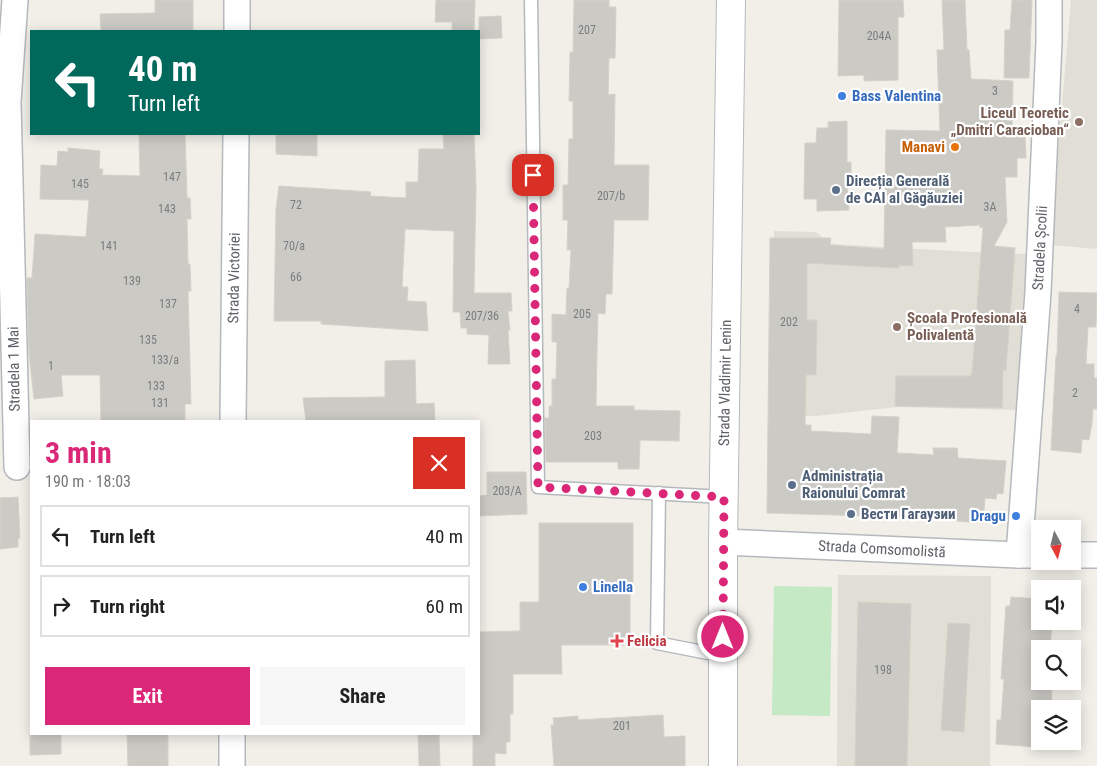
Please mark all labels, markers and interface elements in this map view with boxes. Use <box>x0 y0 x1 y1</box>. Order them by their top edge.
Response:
house number: 207 <box>578 23 596 37</box>
house number: 204A <box>867 29 891 43</box>
text: 40 m <box>128 49 197 90</box>
icon: left <box>45 50 110 115</box>
house number: 3 <box>992 84 998 98</box>
place label: Bass Valentina <box>852 87 941 105</box>
marker: Bass Valentina <box>836 90 848 102</box>
text: Turn left <box>128 91 200 116</box>
place label: Liceul Teoretic „Dmitri Caracioban“ <box>950 104 1069 139</box>
marker: Liceul Teoretic „Dmitri Caracioban“ <box>1073 116 1085 128</box>
place label: Manavi <box>902 138 945 156</box>
marker: Manavi <box>949 141 961 153</box>
pin <box>512 154 554 196</box>
icon: arrive <box>519 161 547 189</box>
house number: 147 <box>163 170 181 184</box>
place label: Direcția Generală de CAI al Găgăuziei <box>846 172 963 207</box>
house number: 145 <box>71 177 89 191</box>
marker: Direcția Generală de CAI al Găgăuziei <box>830 184 842 196</box>
house number: 207/b <box>597 189 625 203</box>
house number: 72 <box>290 198 302 212</box>
house number: 3A <box>984 200 997 214</box>
house number: 143 <box>158 202 176 216</box>
street label: Stradela Școlii <box>1029 205 1051 291</box>
street label: Strada Victoriei <box>224 232 244 324</box>
house number: 141 <box>100 239 118 253</box>
house number: 70/a <box>283 239 305 253</box>
house number: 66 <box>290 270 302 284</box>
house number: 139 <box>123 274 141 288</box>
house number: 137 <box>159 297 177 311</box>
house number: 4 <box>1074 302 1080 316</box>
house number: 205 <box>573 307 591 321</box>
house number: 207/36 <box>465 309 499 323</box>
place label: Școala Profesională Polivalentă <box>907 309 1027 344</box>
house number: 202 <box>780 315 798 329</box>
street label: Strada Vladimir Lenin <box>715 320 735 446</box>
marker: Școala Profesională Polivalentă <box>891 321 903 333</box>
street label: Stradela 1 Mai <box>4 326 24 412</box>
house number: 135 <box>139 333 157 347</box>
house number: 133/a <box>151 353 179 367</box>
house number: 1 <box>48 359 54 373</box>
house number: 133 <box>147 379 165 393</box>
house number: 2 <box>1072 386 1078 400</box>
house number: 131 <box>151 396 169 410</box>
house number: 203 <box>584 429 602 443</box>
text: 3 min <box>45 435 112 470</box>
button: close <box>413 437 465 489</box>
place label: Administrația Raionului Comrat <box>802 467 906 502</box>
text: 190 m · 18:03 <box>45 472 131 491</box>
marker: Administrația Raionului Comrat <box>786 479 798 491</box>
house number: 203/A <box>492 484 522 498</box>
place label: Вести Гагаузии <box>861 505 955 523</box>
place label: Dragu <box>971 507 1006 525</box>
marker: Вести Гагаузии <box>845 508 857 520</box>
marker: Dragu <box>1010 510 1022 522</box>
north arrow <box>1031 520 1081 570</box>
map controls <box>1031 520 1081 750</box>
icon: left <box>47 522 75 550</box>
text: Turn left <box>90 525 155 548</box>
text: 40 m <box>426 525 463 548</box>
street label: Strada Comsomolistă <box>818 537 946 561</box>
place label: Linella <box>593 578 633 596</box>
button: sound <box>1031 580 1081 630</box>
marker: Linella <box>577 581 589 593</box>
icon: right <box>47 592 75 620</box>
text: Turn right <box>90 595 165 618</box>
text: 60 m <box>426 595 463 618</box>
position arrow <box>696 610 748 662</box>
place label: Felicia <box>627 632 666 650</box>
marker: Felicia <box>611 635 623 647</box>
button: search <box>1031 640 1081 690</box>
house number: 198 <box>874 663 892 677</box>
button: Exit <box>45 667 250 725</box>
button: Share <box>260 667 465 725</box>
button: layers <box>1031 700 1081 750</box>
house number: 201 <box>613 719 631 733</box>

